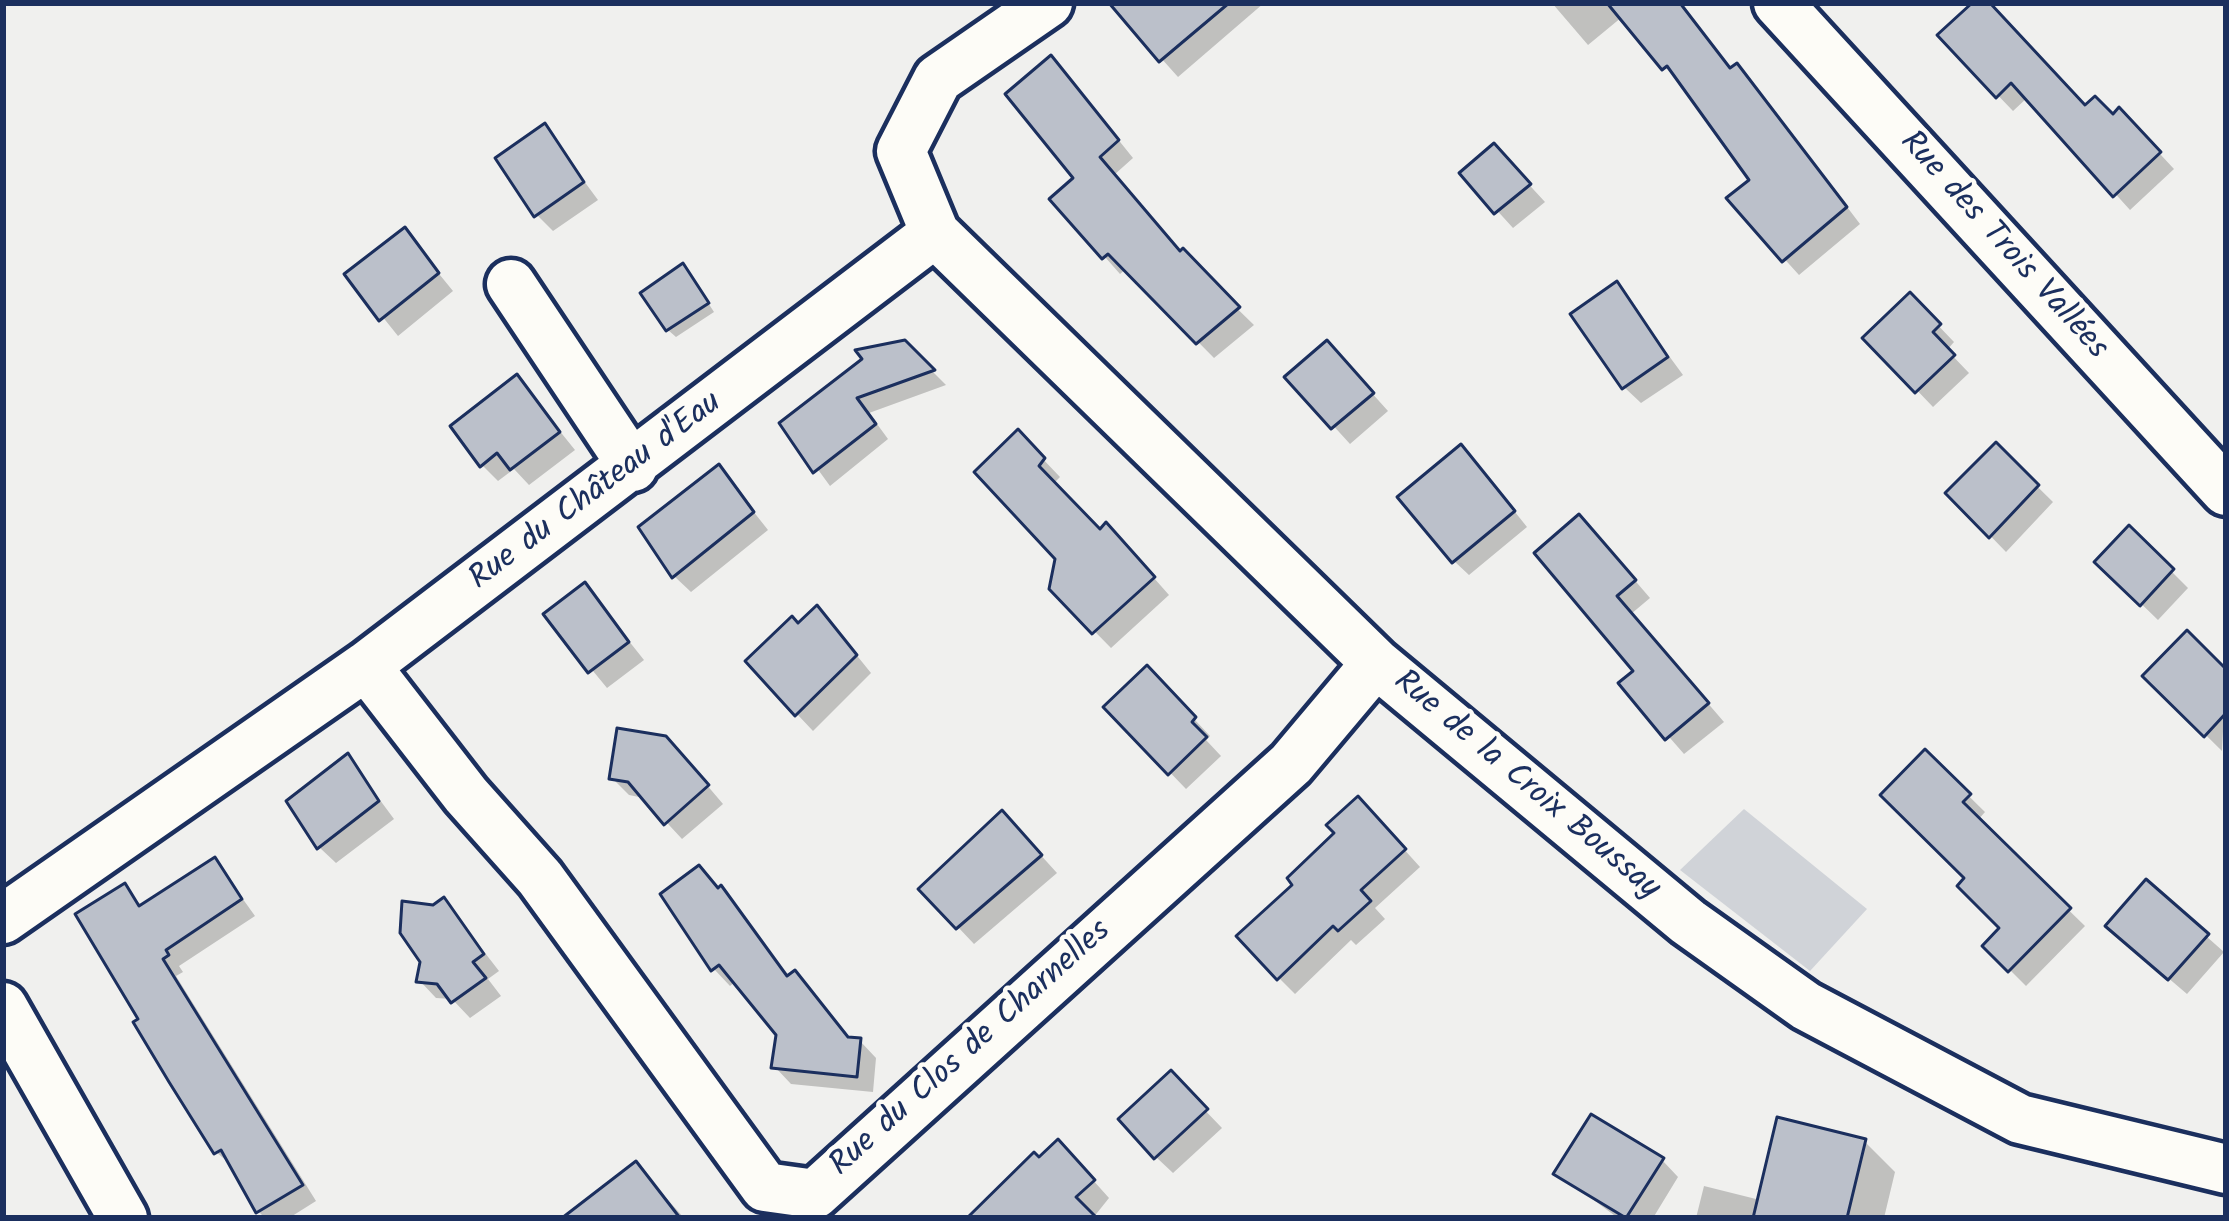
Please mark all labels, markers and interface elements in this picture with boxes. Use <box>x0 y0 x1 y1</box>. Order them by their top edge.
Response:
street label: Rue des Trois Vallées <box>1889 125 2115 369</box>
street label: Rue du Château d'Eau <box>463 385 731 601</box>
street label: Rue de la Croix Boussay <box>1383 664 1667 910</box>
street label: Rue du Clos de Charnelles <box>823 913 1121 1187</box>

